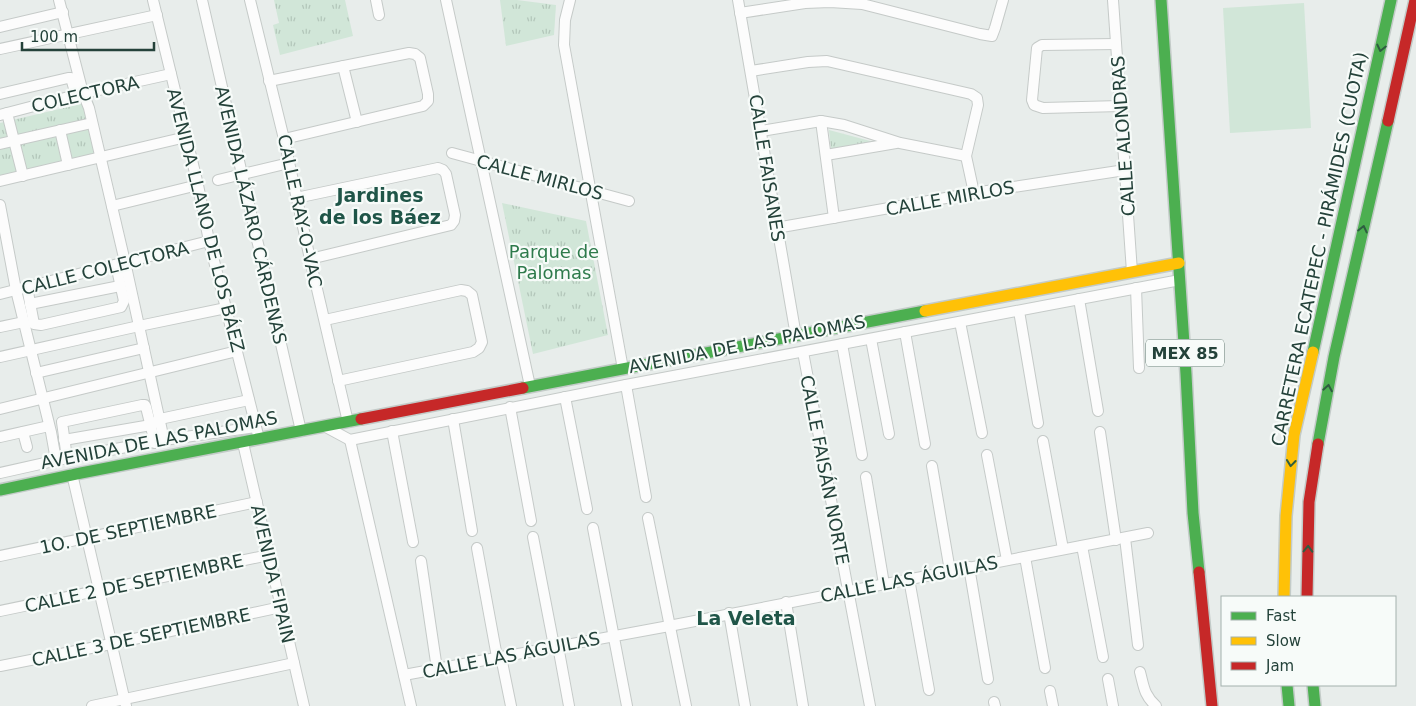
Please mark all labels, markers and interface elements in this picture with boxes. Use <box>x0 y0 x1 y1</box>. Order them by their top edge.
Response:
scale bar <box>22 20 155 52</box>
text: 100 m <box>30 28 78 46</box>
one-way arrow <box>1376 43 1387 52</box>
street label: CARRETERA ECATEPEC - PIRÁMIDES (CUOTA) <box>1267 50 1371 448</box>
street label: CALLE ALONDRAS <box>1107 55 1139 217</box>
street label: COLECTORA <box>29 71 142 117</box>
street label: AVENIDA LÁZARO CÁRDENAS <box>211 84 291 346</box>
street label: AVENIDA LLANO DE LOS BÁEZ <box>163 86 249 354</box>
street label: CALLE FAISANES <box>745 93 789 243</box>
street label: CALLE RAY-O-VAC <box>273 132 327 290</box>
street label: CALLE MIRLOS <box>474 150 606 204</box>
street label: CALLE MIRLOS <box>884 176 1016 220</box>
district label: Jardines de los Báez <box>319 184 441 228</box>
one-way arrow <box>1357 224 1368 233</box>
street label: CALLE COLECTORA <box>19 237 192 299</box>
park label: Parque de Palomas <box>509 241 599 283</box>
street label: AVENIDA DE LAS PALOMAS <box>627 311 867 377</box>
road number: MEX 85 <box>1146 339 1224 366</box>
street label: CALLE FAISÁN NORTE <box>796 373 854 567</box>
one-way arrow <box>1323 383 1333 392</box>
street label: AVENIDA DE LAS PALOMAS <box>39 407 279 473</box>
one-way arrow <box>1286 459 1297 467</box>
street label: 1O. DE SEPTIEMBRE <box>38 500 218 558</box>
street label: AVENIDA FIPAIN <box>247 503 299 645</box>
one-way arrow <box>1302 544 1313 552</box>
street label: CALLE 2 DE SEPTIEMBRE <box>23 550 245 616</box>
street label: CALLE LAS ÁGUILAS <box>818 551 1000 607</box>
legend <box>1221 596 1396 686</box>
street label: CALLE 3 DE SEPTIEMBRE <box>30 604 252 670</box>
district label: La Veleta <box>696 607 796 629</box>
text: Fast <box>1266 607 1296 625</box>
street label: CALLE LAS ÁGUILAS <box>420 627 602 683</box>
text: Slow <box>1266 632 1301 650</box>
text: Jam <box>1265 657 1294 675</box>

